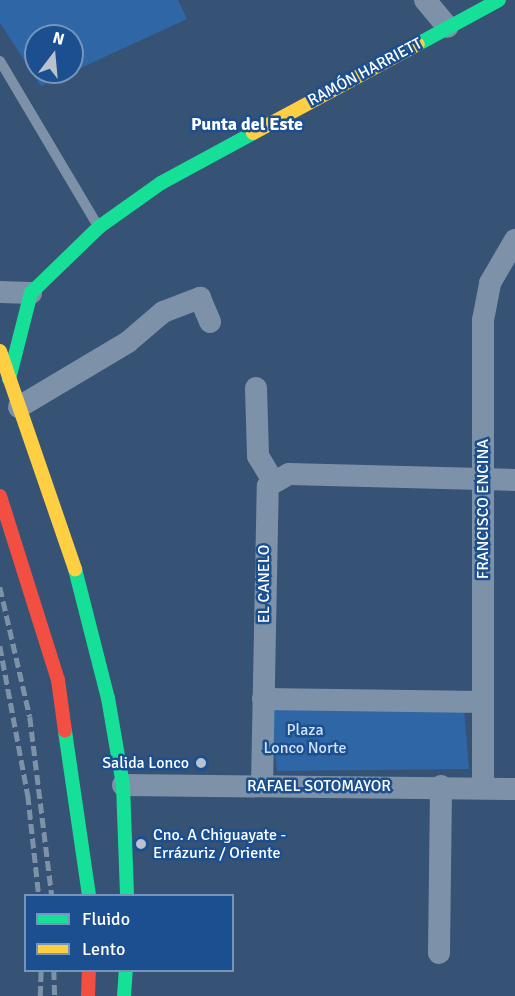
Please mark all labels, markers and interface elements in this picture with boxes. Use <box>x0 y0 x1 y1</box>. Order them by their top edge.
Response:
north arrow <box>24 24 84 84</box>
text: N <box>50 27 67 50</box>
street label: RAMÓN HARRIETT <box>304 34 426 110</box>
district label: Punta del Este <box>191 113 303 135</box>
street label: FRANCISCO ENCINA <box>473 439 493 579</box>
street label: EL CANELO <box>254 545 274 623</box>
park label: Plaza Lonco Norte <box>263 720 347 758</box>
place label: Salida Lonco <box>102 753 189 773</box>
marker: Salida Lonco <box>194 756 208 770</box>
street label: RAFAEL SOTOMAYOR <box>247 776 391 796</box>
place label: Cno. A Chiguayate - Errázuriz / Oriente <box>153 825 286 863</box>
marker: Cno. A Chiguayate - Errázuriz / Oriente <box>134 837 148 851</box>
legend <box>24 894 234 972</box>
text: Fluido <box>82 908 130 930</box>
text: Lento <box>82 938 125 960</box>

